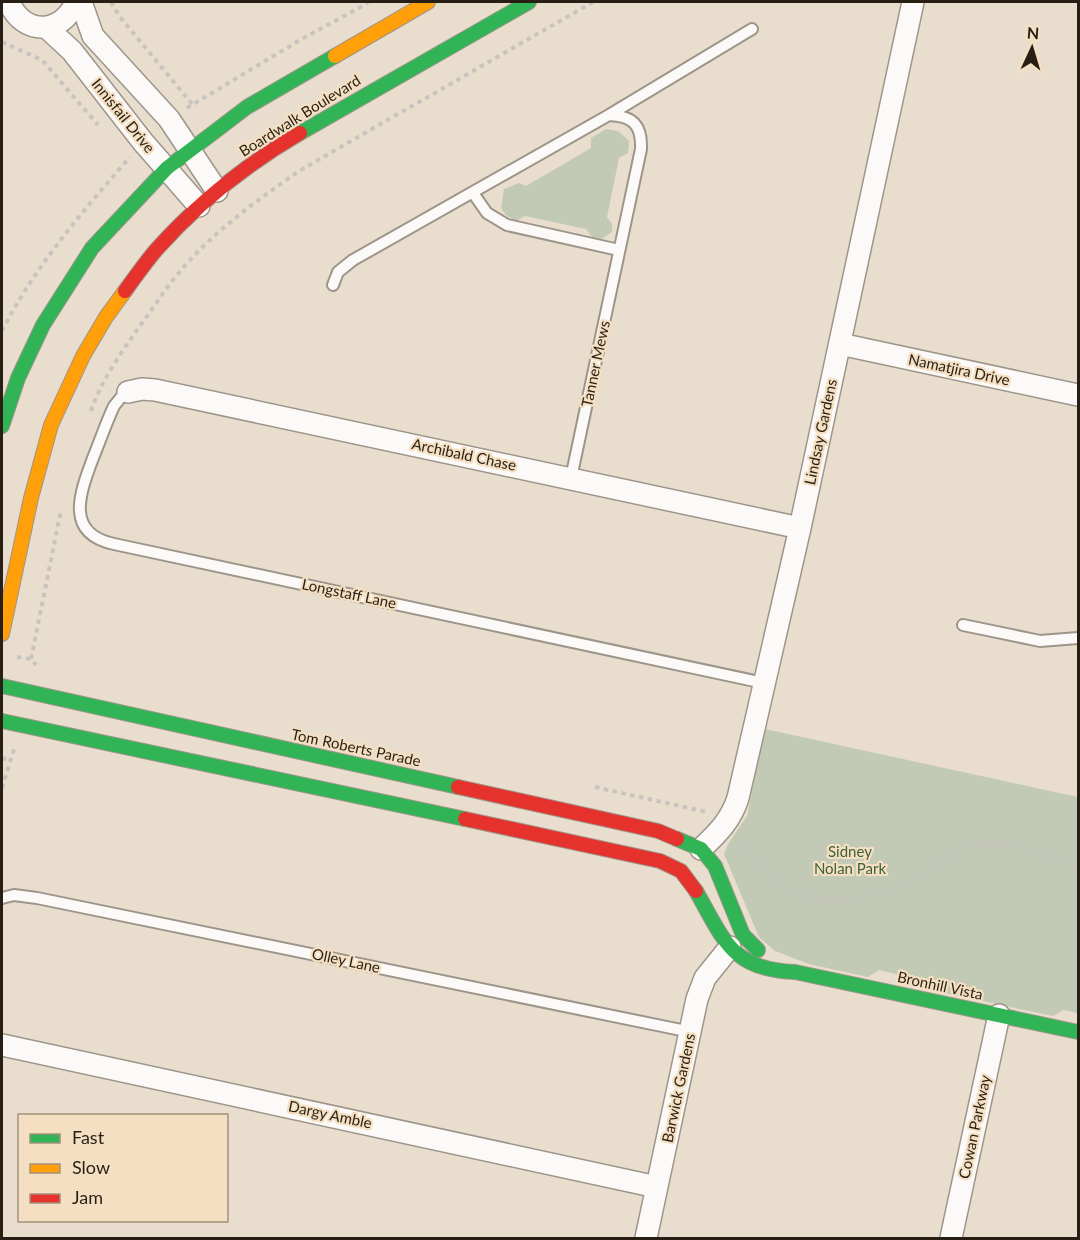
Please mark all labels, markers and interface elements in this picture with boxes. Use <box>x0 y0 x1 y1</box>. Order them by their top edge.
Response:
north arrow <box>1002 18 1062 78</box>
text: N <box>1026 23 1040 42</box>
street label: Boardwalk Boulevard <box>236 71 363 160</box>
street label: Innisfail Drive <box>88 75 159 156</box>
street label: Tanner Mews <box>577 319 613 409</box>
street label: Namatjira Drive <box>907 349 1012 389</box>
street label: Lindsay Gardens <box>800 377 840 486</box>
street label: Archibald Chase <box>410 434 518 474</box>
street label: Longstaff Lane <box>300 574 398 612</box>
street label: Tom Roberts Parade <box>290 724 423 770</box>
park label: Sidney Nolan Park <box>814 842 886 877</box>
street label: Olley Lane <box>310 944 382 976</box>
street label: Bronhill Vista <box>896 967 985 1003</box>
street label: Barwick Gardens <box>658 1032 698 1144</box>
street label: Cowan Parkway <box>954 1073 994 1180</box>
street label: Dargy Amble <box>287 1096 374 1132</box>
legend <box>18 1114 228 1222</box>
text: Fast <box>72 1126 105 1148</box>
text: Slow <box>72 1156 110 1178</box>
text: Jam <box>72 1186 103 1208</box>

